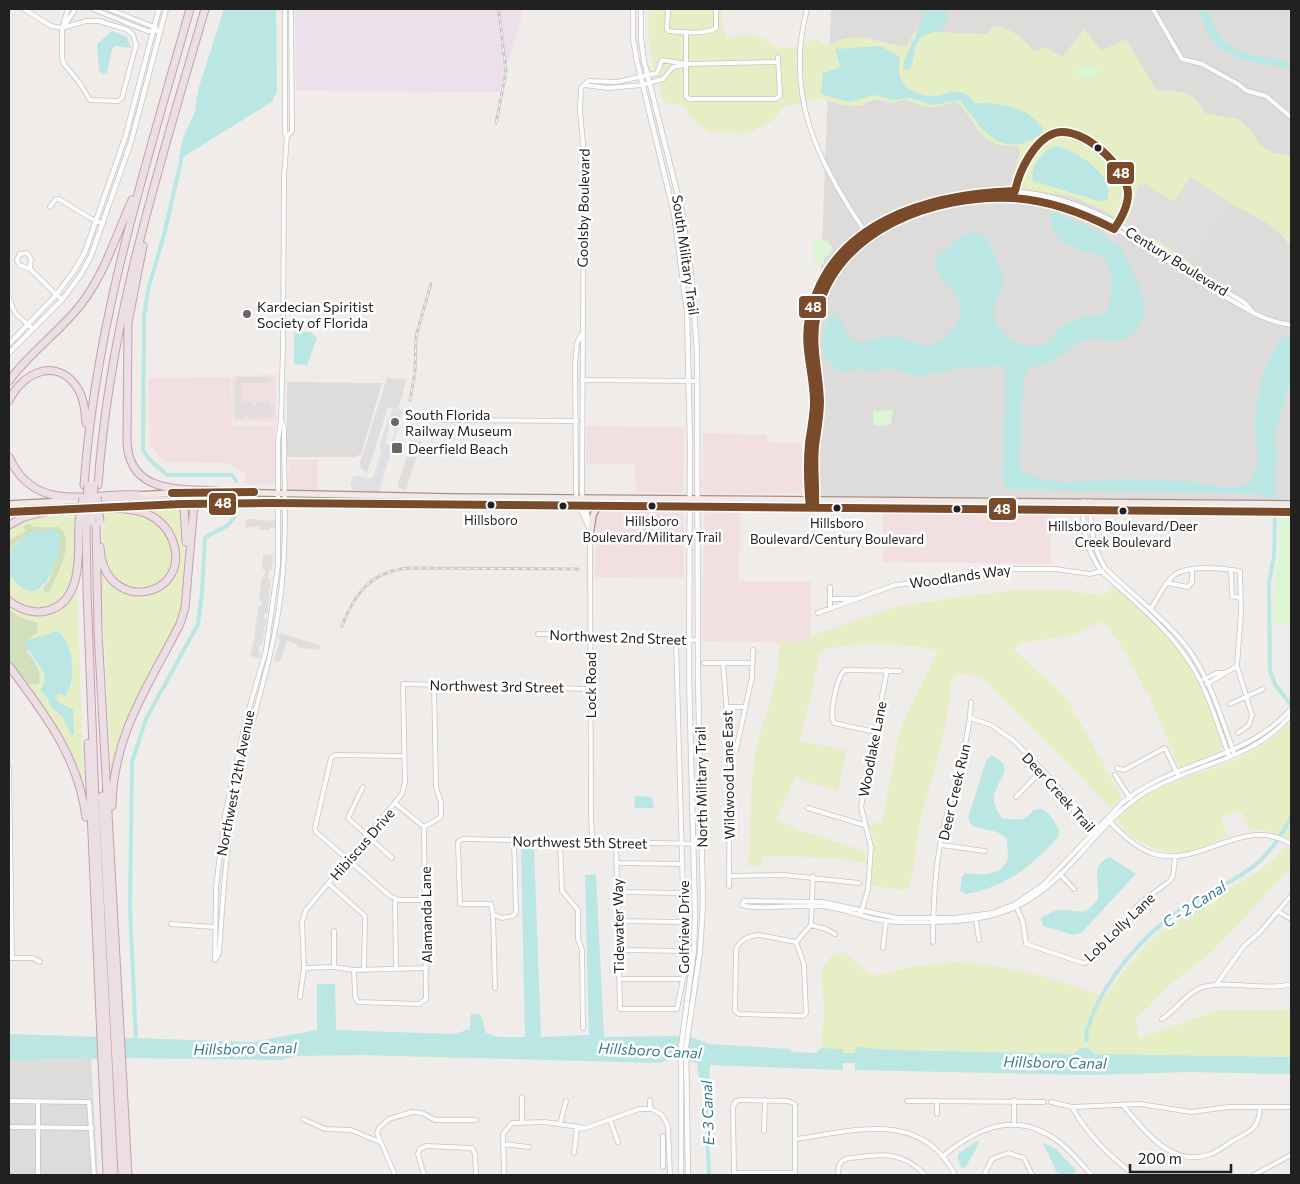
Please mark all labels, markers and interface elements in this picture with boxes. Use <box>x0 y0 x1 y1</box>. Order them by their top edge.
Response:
unlabelled marker <box>1093 143 1103 153</box>
street label: Goolsby Boulevard <box>573 148 593 268</box>
line badge: 48 <box>1106 161 1135 185</box>
text: 48 <box>1112 164 1130 181</box>
street label: South Military Trail <box>669 194 703 316</box>
street label: Century Boulevard <box>1123 223 1231 299</box>
line badge: 48 <box>798 295 827 319</box>
place label: Kardecian Spiritist Society of Florida <box>257 298 374 331</box>
text: 48 <box>804 298 822 315</box>
marker: Kardecian Spiritist Society of Florida <box>241 308 253 320</box>
place label: South Florida Railway Museum <box>405 406 512 439</box>
marker: South Florida Railway Museum <box>389 416 401 428</box>
place label: Deerfield Beach <box>408 440 508 457</box>
marker: Deerfield Beach <box>390 441 404 455</box>
line badge: 48 <box>208 492 237 516</box>
text: 48 <box>214 494 232 511</box>
line badge: 48 <box>988 497 1017 521</box>
marker: Hillsboro <box>486 500 496 510</box>
text: 48 <box>993 500 1011 517</box>
unlabelled marker <box>558 501 568 511</box>
marker: Hillsboro Boulevard/Military Trail <box>647 501 657 511</box>
marker: Hillsboro Boulevard/Century Boulevard <box>832 503 842 513</box>
unlabelled marker <box>952 504 962 514</box>
marker: Hillsboro Boulevard/Deer Creek Boulevard <box>1118 506 1128 516</box>
place label: Hillsboro <box>464 512 518 528</box>
place label: Hillsboro Boulevard/Military Trail <box>583 513 721 545</box>
place label: Hillsboro Boulevard/Century Boulevard <box>750 515 924 547</box>
place label: Hillsboro Boulevard/Deer Creek Boulevard <box>1048 518 1198 550</box>
street label: Woodlands Way <box>908 560 1012 592</box>
street label: Northwest 2nd Street <box>549 626 687 648</box>
street label: Lock Road <box>582 652 599 718</box>
street label: Northwest 3rd Street <box>429 676 565 696</box>
street label: Woodlake Lane <box>854 700 890 798</box>
street label: Northwest 12th Avenue <box>213 709 257 857</box>
street label: Wildwood Lane East <box>718 710 738 840</box>
street label: North Military Trail <box>691 726 711 848</box>
street label: Deer Creek Run <box>935 742 973 842</box>
street label: Deer Creek Trail <box>1019 749 1099 835</box>
street label: Hibiscus Drive <box>326 804 398 884</box>
street label: Northwest 5th Street <box>512 832 648 852</box>
street label: Alamanda Lane <box>417 866 435 964</box>
water label: C - 2 Canal <box>1159 876 1230 931</box>
street label: Tidewater Way <box>609 878 627 974</box>
street label: Golfview Drive <box>675 880 692 974</box>
street label: Lob Lolly Lane <box>1080 889 1158 965</box>
water label: Hillsboro Canal <box>193 1038 298 1058</box>
water label: Hillsboro Canal <box>598 1038 703 1062</box>
water label: Hillsboro Canal <box>1003 1052 1108 1072</box>
water label: E-3 Canal <box>697 1079 717 1146</box>
scale bar <box>1130 1142 1231 1174</box>
text: 200 m <box>1138 1149 1182 1167</box>

